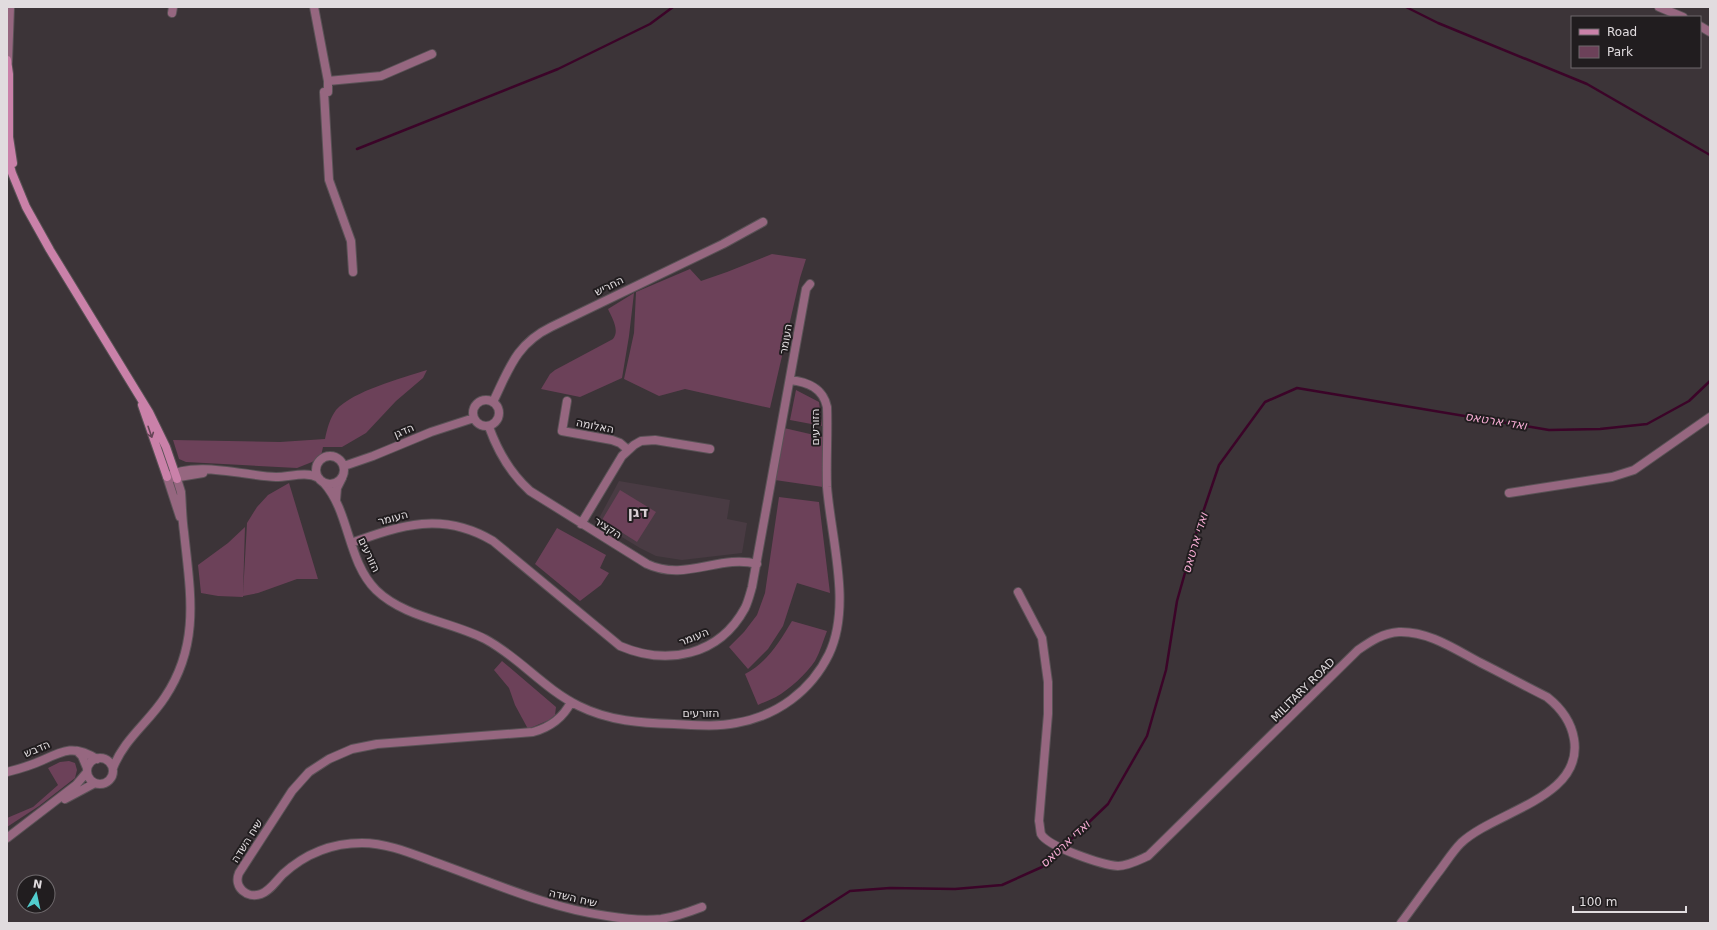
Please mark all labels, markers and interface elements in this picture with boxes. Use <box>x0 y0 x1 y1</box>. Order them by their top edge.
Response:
legend <box>1571 16 1701 68</box>
text: Road <box>1607 25 1637 39</box>
text: Park <box>1607 45 1633 59</box>
street label: החריש <box>592 273 626 299</box>
street label: העומר <box>777 323 795 355</box>
street label: הזורעים <box>809 409 822 445</box>
water label: ואדי ארטאס <box>1464 409 1529 433</box>
street label: האלומה <box>575 416 615 436</box>
street label: הדגן <box>392 421 416 441</box>
one-way arrow <box>147 426 155 438</box>
district label: דגן <box>628 503 649 521</box>
street label: העומר <box>376 508 410 528</box>
water label: ואדי ארטאס <box>1179 510 1211 575</box>
street label: הקציר <box>592 514 624 542</box>
street label: הזורעים <box>355 536 383 574</box>
street label: העומר <box>677 625 711 649</box>
street label: MILITARY ROAD <box>1268 655 1338 725</box>
street label: הזורעים <box>683 707 719 720</box>
street label: הדבש <box>22 738 52 760</box>
street label: שיח השדה <box>228 817 266 865</box>
water label: ואדי ארטאס <box>1037 817 1093 871</box>
north arrow <box>16 874 56 914</box>
text: N <box>32 877 43 892</box>
street label: שיח השדה <box>548 886 599 910</box>
scale bar <box>1573 888 1686 914</box>
text: 100 m <box>1579 895 1617 909</box>

